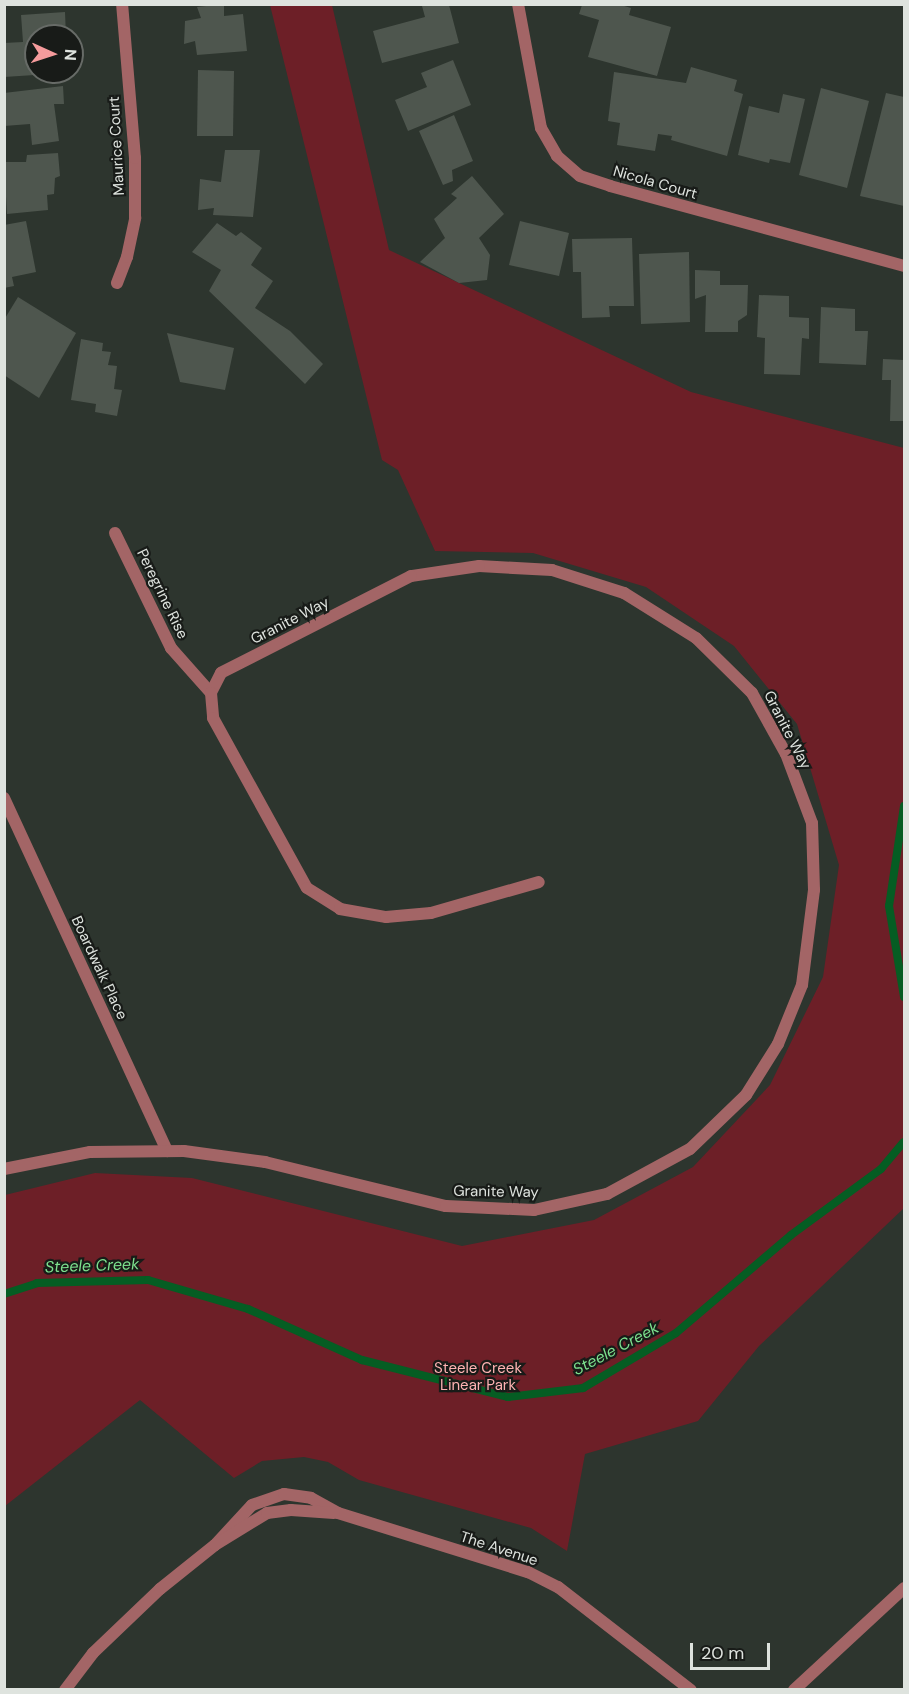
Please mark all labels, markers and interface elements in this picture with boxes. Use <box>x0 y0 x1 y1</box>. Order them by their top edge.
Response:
north arrow <box>24 24 84 84</box>
text: N <box>60 48 81 61</box>
street label: Maurice Court <box>105 96 129 196</box>
street label: Nicola Court <box>611 162 699 204</box>
street label: Peregrine Rise <box>132 546 192 642</box>
street label: Granite Way <box>248 594 332 648</box>
street label: Granite Way <box>760 688 814 772</box>
street label: Boardwalk Place <box>67 913 131 1023</box>
street label: Granite Way <box>453 1182 539 1202</box>
water label: Steele Creek <box>45 1255 139 1277</box>
water label: Steele Creek <box>570 1318 662 1380</box>
park label: Steele Creek Linear Park <box>434 1359 522 1394</box>
street label: The Avenue <box>458 1528 540 1570</box>
scale bar <box>693 1631 772 1669</box>
text: 20 m <box>701 1641 744 1665</box>

